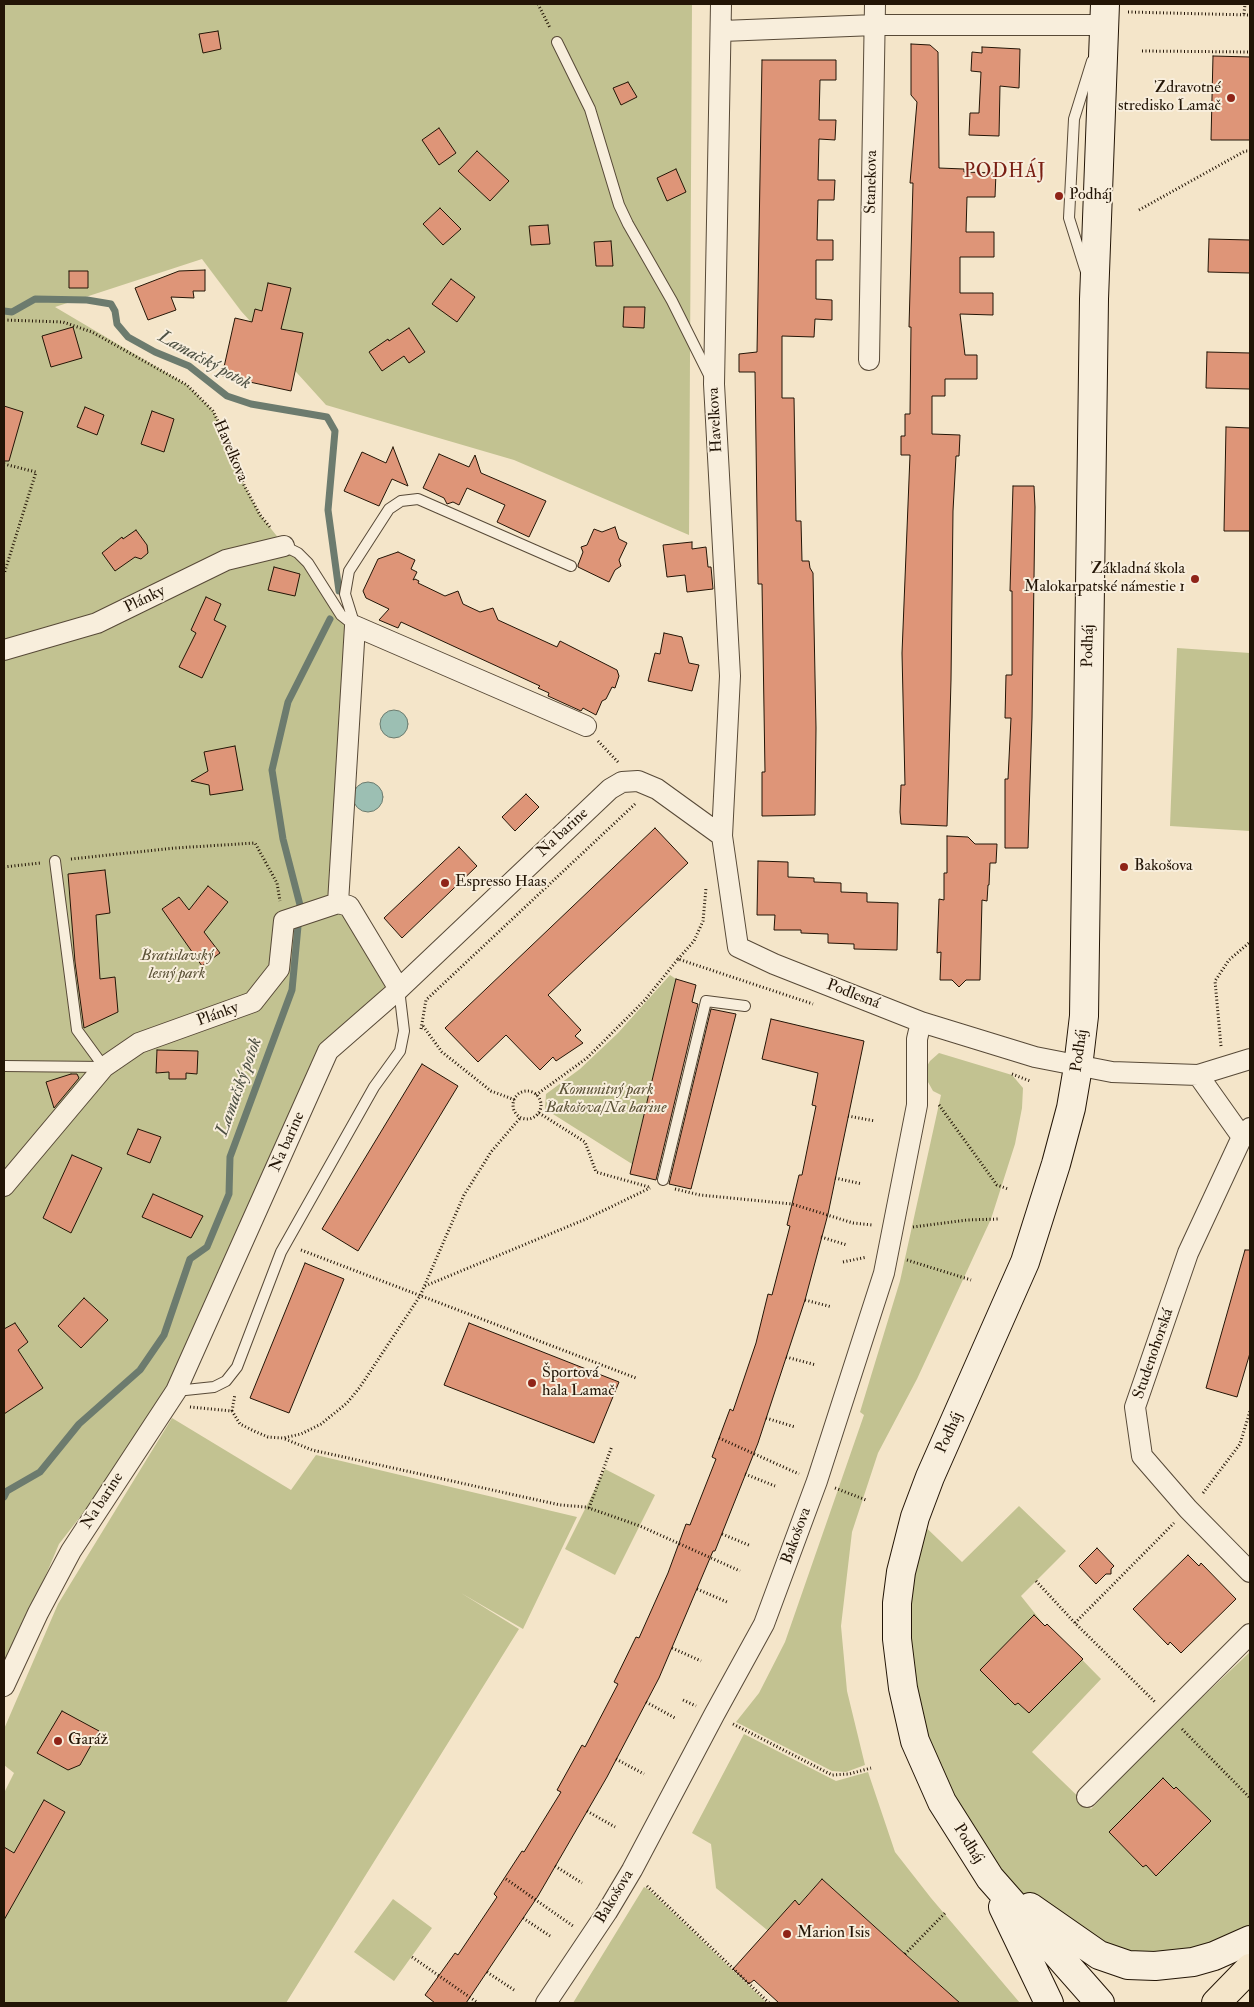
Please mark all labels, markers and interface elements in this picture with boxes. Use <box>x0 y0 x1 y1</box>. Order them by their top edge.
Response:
place label: Zdravotné stredisko Lamač <box>1118 79 1221 117</box>
marker: Zdravotné stredisko Lamač <box>1225 92 1237 104</box>
street label: Stanekova <box>862 150 882 214</box>
district label: PODHÁJ <box>963 162 1047 184</box>
place label: Podháj <box>1069 186 1112 206</box>
marker: Podháj <box>1053 190 1065 202</box>
water label: Lamačský potok <box>154 327 254 395</box>
street label: Havelkova <box>705 387 727 453</box>
street label: Havelkova <box>208 417 252 485</box>
place label: Základná škola Malokarpatské námestie 1 <box>1024 560 1185 598</box>
marker: Základná škola Malokarpatské námestie 1 <box>1189 573 1201 585</box>
street label: Plánky <box>121 582 169 618</box>
street label: Podháj <box>1079 624 1099 668</box>
street label: Na barine <box>533 804 593 862</box>
place label: Bakošova <box>1134 857 1193 877</box>
marker: Bakošova <box>1118 861 1130 873</box>
place label: Espresso Haas <box>455 873 546 893</box>
marker: Espresso Haas <box>439 877 451 889</box>
park label: Bratislavský lesný park <box>141 947 213 985</box>
street label: Podlesná <box>824 976 882 1014</box>
street label: Plánky <box>195 999 241 1031</box>
street label: Podháj <box>1067 1028 1093 1074</box>
water label: Lamačský potok <box>212 1035 268 1139</box>
park label: Komunitný park Bakošova/Na barine <box>545 1081 667 1119</box>
street label: Na barine <box>266 1109 310 1175</box>
street label: Studenohorská <box>1130 1306 1178 1402</box>
place label: Športová hala Lamač <box>542 1364 615 1402</box>
marker: Športová hala Lamač <box>526 1377 538 1389</box>
street label: Podháj <box>932 1409 968 1457</box>
street label: Na barine <box>78 1469 128 1533</box>
street label: Bakošova <box>778 1505 816 1567</box>
place label: Garáž <box>68 1731 108 1751</box>
marker: Garáž <box>52 1735 64 1747</box>
street label: Podháj <box>948 1821 988 1867</box>
street label: Bakošova <box>592 1867 638 1927</box>
place label: Marion Isis <box>797 1924 870 1944</box>
marker: Marion Isis <box>781 1928 793 1940</box>

